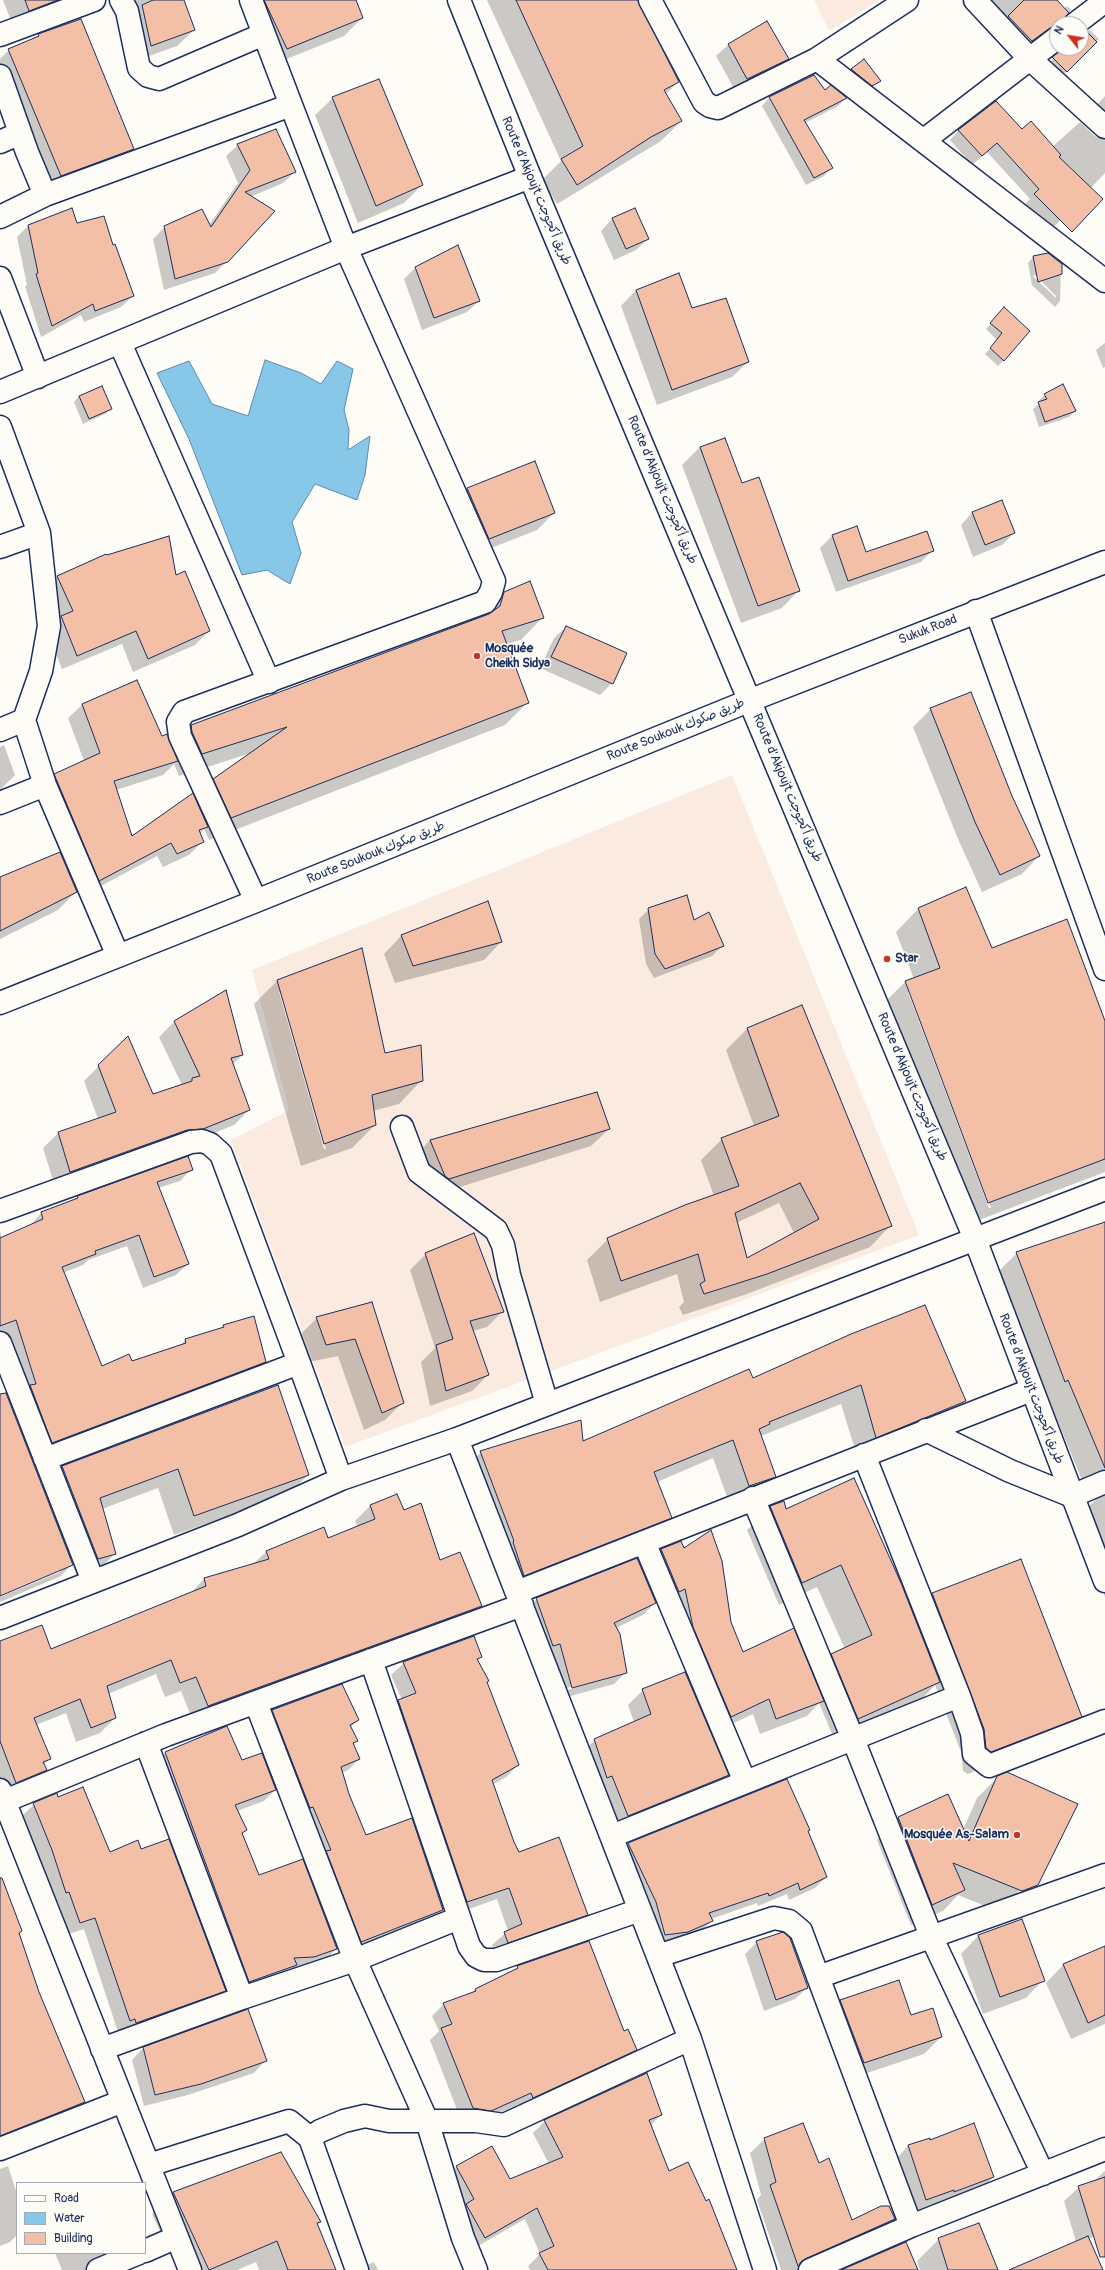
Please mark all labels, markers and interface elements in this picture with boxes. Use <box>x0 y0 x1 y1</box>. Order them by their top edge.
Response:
north arrow <box>1049 16 1089 56</box>
text: N <box>1052 24 1067 37</box>
street label: Route d'Akjoujt طريق أكجوجت <box>498 114 574 268</box>
street label: Route d'Akjoujt طريق أكجوجت <box>624 413 700 567</box>
street label: Sukuk Road <box>897 612 959 648</box>
place label: Mosquée Cheikh Sidya <box>485 641 550 672</box>
marker: Mosquée Cheikh Sidya <box>472 651 482 661</box>
street label: Route Soukouk طريق صكوك <box>605 695 747 765</box>
street label: Route d'Akjoujt طريق أكجوجت <box>749 711 825 865</box>
street label: Route Soukouk طريق صكوك <box>305 818 447 888</box>
place label: Star <box>895 951 919 967</box>
marker: Star <box>882 954 892 964</box>
street label: Route d'Akjoujt طريق أكجوجت <box>874 1010 950 1164</box>
street label: Route d'Akjoujt طريق أكجوجت <box>995 1312 1067 1466</box>
place label: Mosquée As-Salam <box>904 1827 1009 1843</box>
marker: Mosquée As-Salam <box>1012 1830 1022 1840</box>
legend <box>16 2182 146 2254</box>
text: Road <box>54 2191 79 2206</box>
text: Water <box>54 2211 85 2226</box>
text: Building <box>54 2231 93 2246</box>

